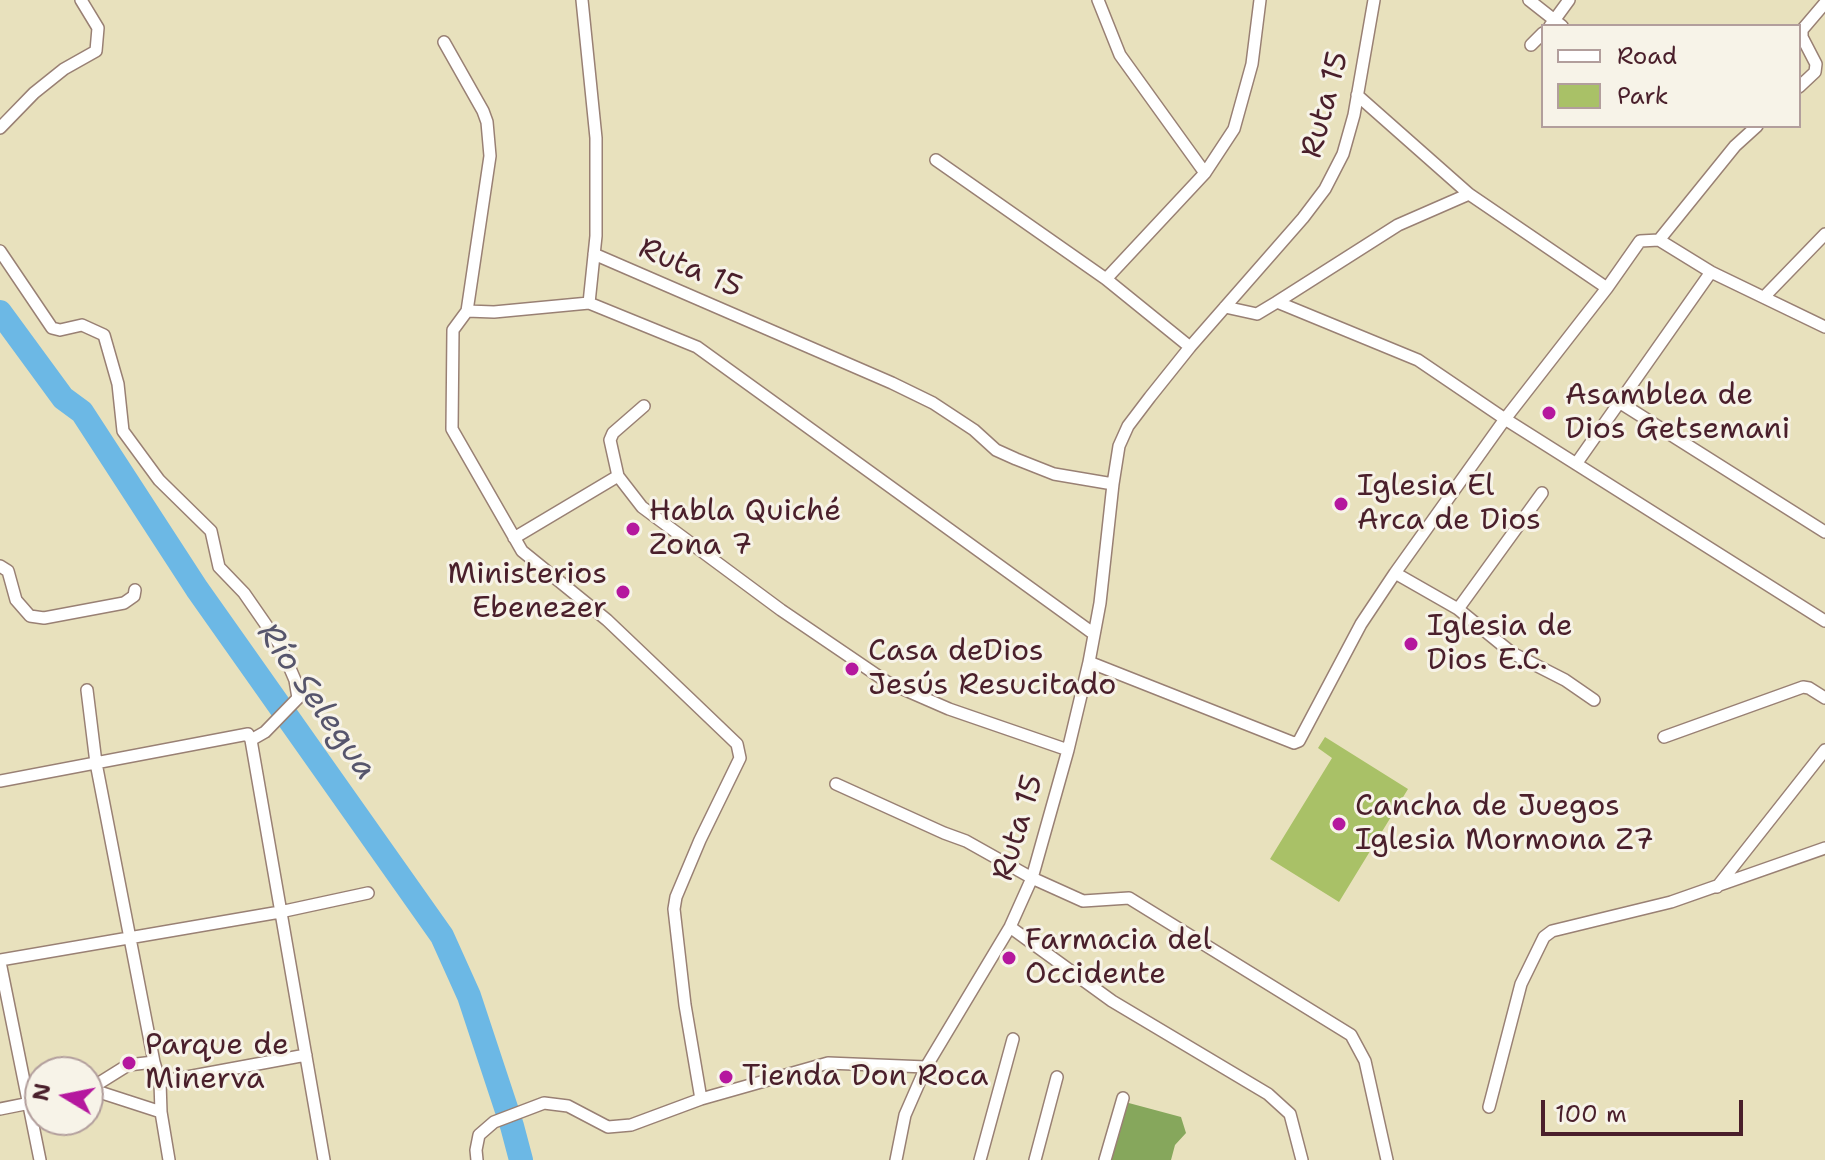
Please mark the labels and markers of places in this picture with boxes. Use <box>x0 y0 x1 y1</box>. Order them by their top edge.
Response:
place label: Asamblea de Dios Getsemani <box>1565 378 1790 448</box>
marker: Asamblea de Dios Getsemani <box>1540 404 1558 422</box>
place label: Iglesia El Arca de Dios <box>1357 469 1541 540</box>
place label: Habla Quiché Zona 7 <box>649 494 841 564</box>
marker: Iglesia El Arca de Dios <box>1332 495 1350 513</box>
marker: Habla Quiché Zona 7 <box>624 520 642 538</box>
place label: Ministerios Ebenezer <box>447 557 607 628</box>
marker: Ministerios Ebenezer <box>614 583 632 601</box>
place label: Iglesia de Dios E.C. <box>1427 609 1573 680</box>
place label: Casa deDios Jesús Resucitado <box>868 634 1117 704</box>
marker: Iglesia de Dios E.C. <box>1402 635 1420 653</box>
marker: Casa deDios Jesús Resucitado <box>843 660 861 678</box>
place label: Cancha de Juegos Iglesia Mormona Z7 <box>1355 789 1654 860</box>
marker: Cancha de Juegos Iglesia Mormona Z7 <box>1330 815 1348 833</box>
place label: Farmacia del Occidente <box>1025 923 1212 994</box>
marker: Farmacia del Occidente <box>1000 949 1018 967</box>
place label: Parque de Minerva <box>145 1028 289 1098</box>
marker: Parque de Minerva <box>120 1054 138 1072</box>
place label: Tienda Don Roca <box>742 1059 988 1095</box>
marker: Tienda Don Roca <box>717 1068 735 1086</box>

